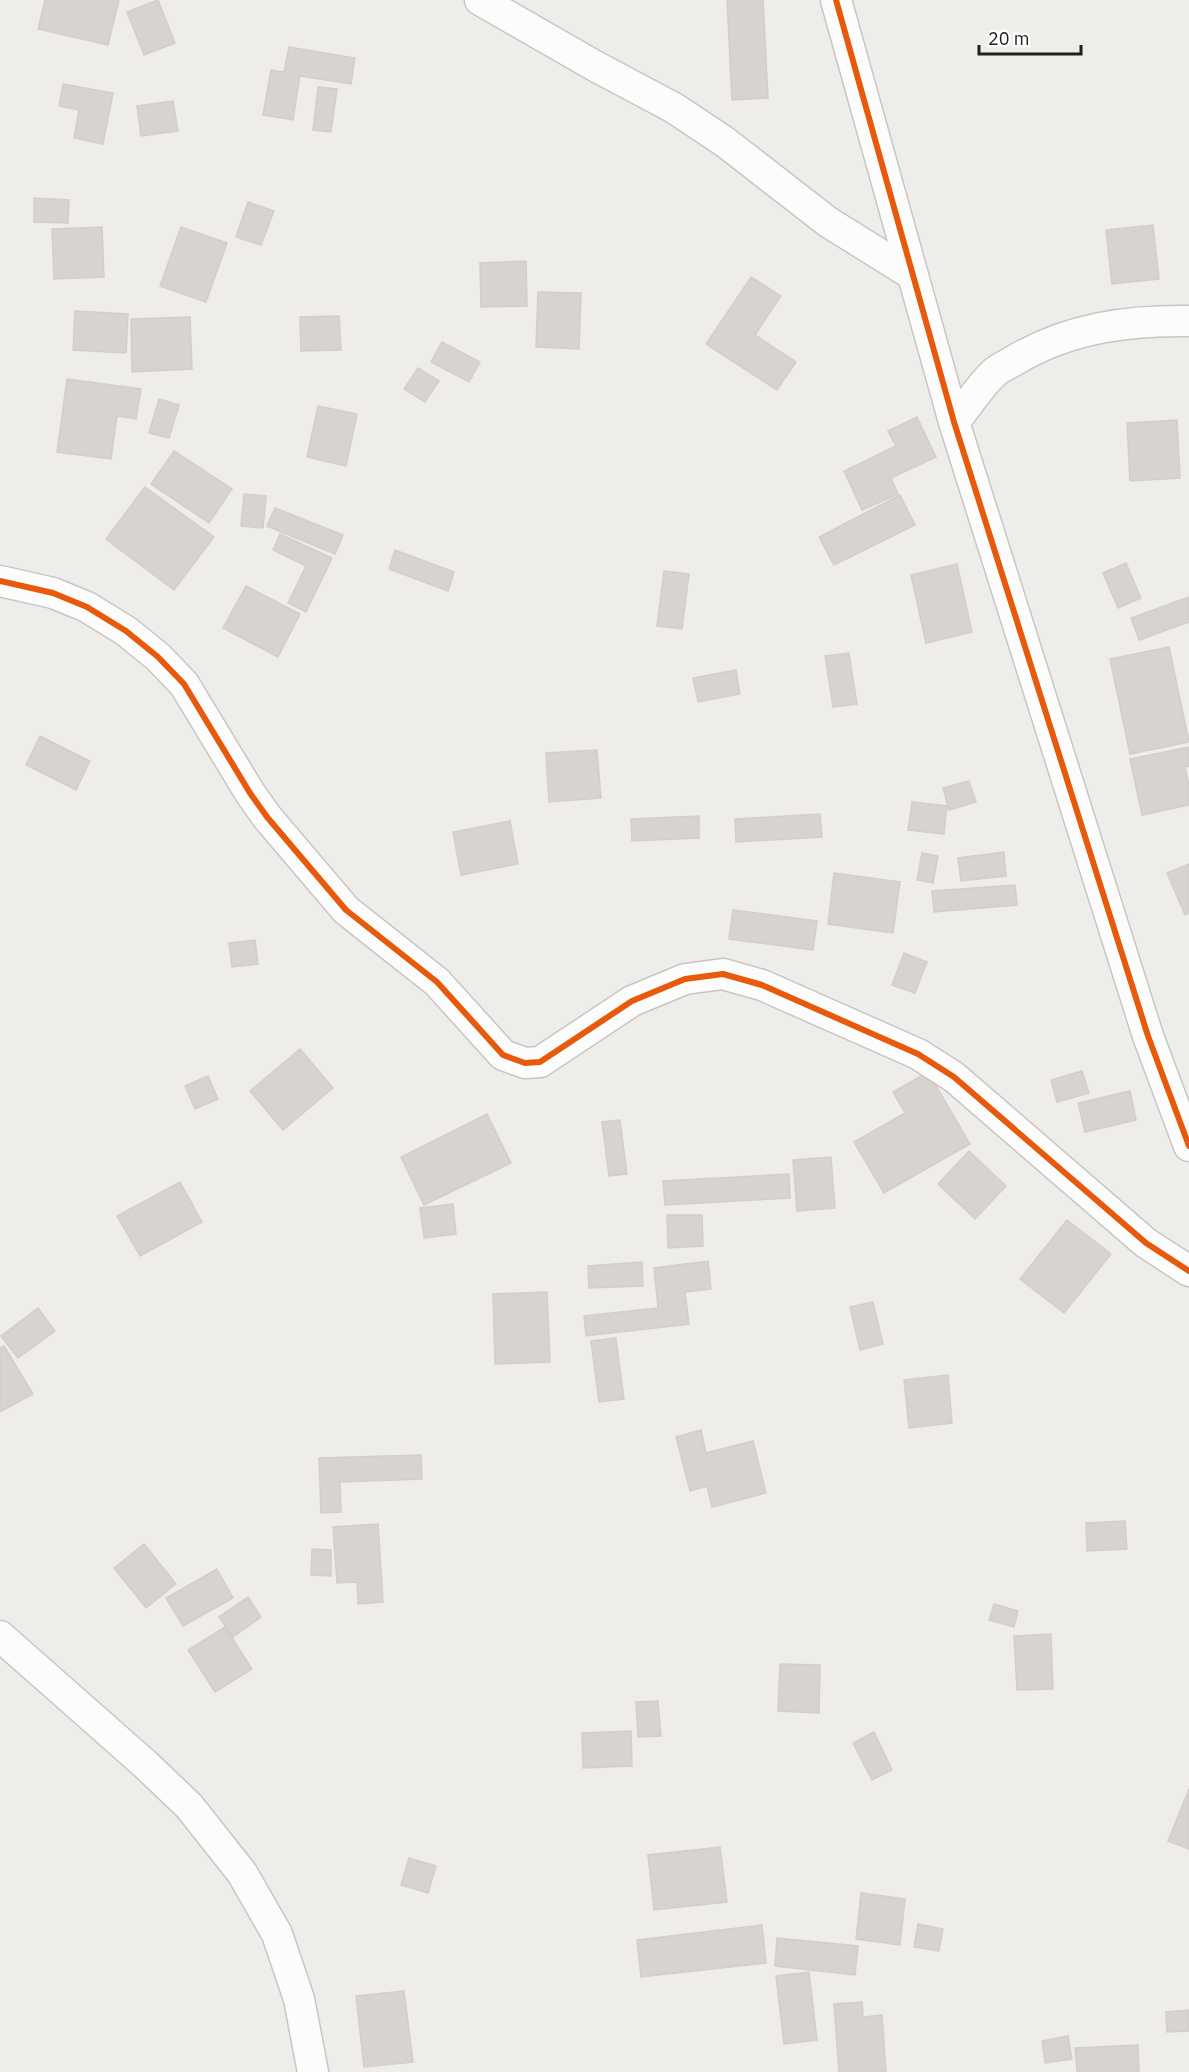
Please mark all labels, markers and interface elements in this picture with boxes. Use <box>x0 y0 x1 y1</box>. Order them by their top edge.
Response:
scale bar <box>979 18 1081 56</box>
text: 20 m <box>988 27 1030 50</box>

